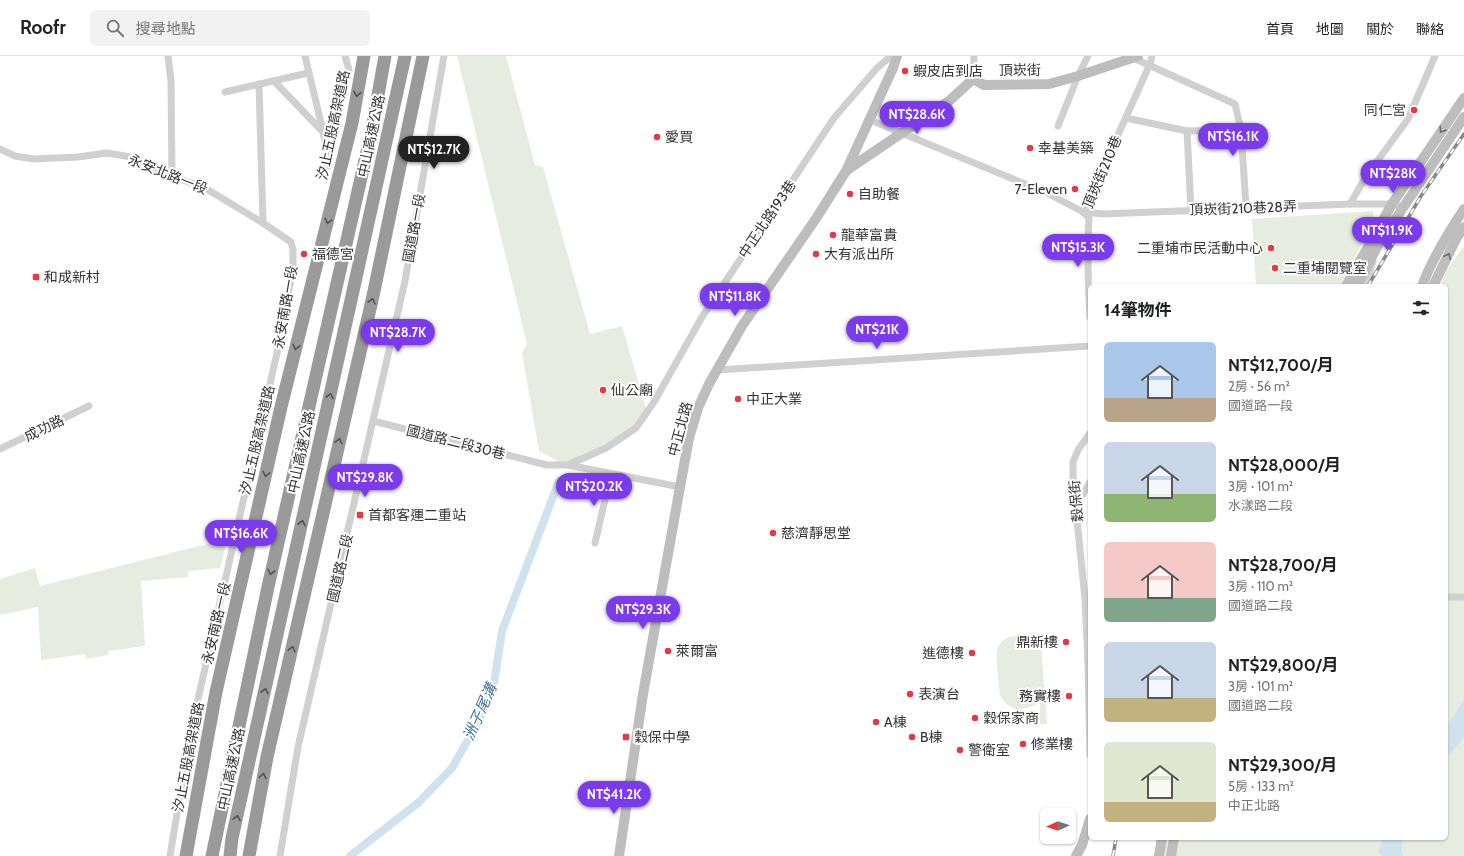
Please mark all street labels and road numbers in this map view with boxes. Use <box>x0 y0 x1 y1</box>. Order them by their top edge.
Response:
street label: 頂崁街 <box>999 61 1041 79</box>
street label: 汐止五股高架道路 <box>313 68 353 182</box>
street label: 中山高速公路 <box>353 93 389 179</box>
street label: 頂崁街210巷 <box>1079 133 1125 211</box>
street label: 永安北路一段 <box>126 150 210 198</box>
street label: 中正北路193巷 <box>734 177 800 261</box>
street label: 國道路一段 <box>399 192 429 264</box>
street label: 頂崁街210巷28弄 <box>1189 197 1297 219</box>
street label: 永安南路一段 <box>269 264 301 350</box>
street label: 汐止五股高架道路 <box>236 383 278 497</box>
street label: 中正北路 <box>664 400 696 458</box>
street label: 中山高速公路 <box>283 409 319 495</box>
street label: 成功路 <box>21 411 67 445</box>
street label: 國道路二段30巷 <box>405 421 507 463</box>
street label: 穀保街 <box>1065 479 1087 523</box>
street label: 國道路二段 <box>323 532 357 604</box>
street label: 永安南路一段 <box>198 580 234 666</box>
street label: 汐止五股高架道路 <box>168 700 208 814</box>
street label: 中山高速公路 <box>213 726 249 812</box>

